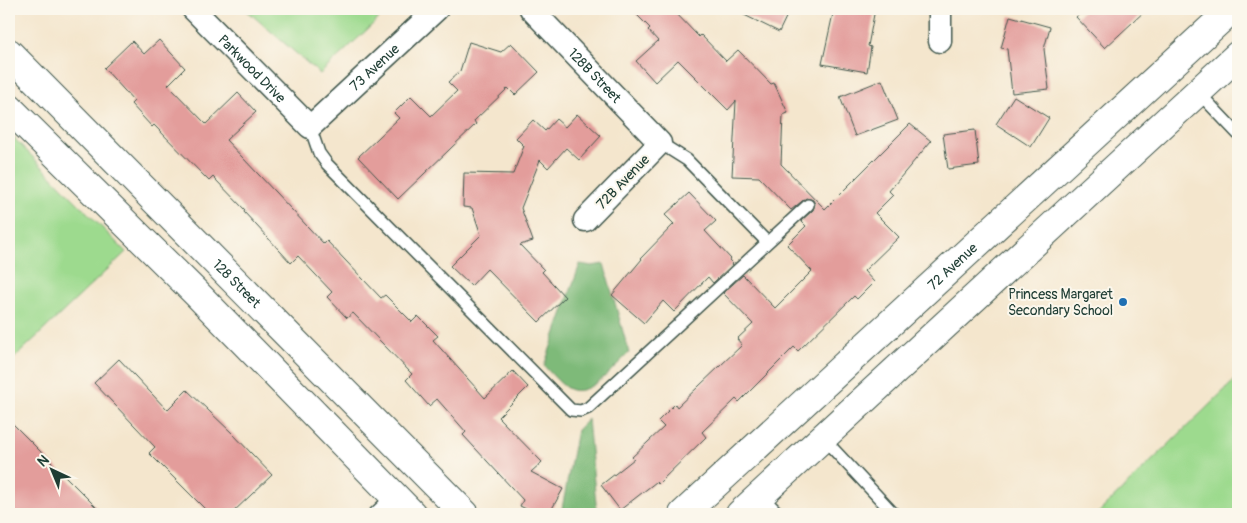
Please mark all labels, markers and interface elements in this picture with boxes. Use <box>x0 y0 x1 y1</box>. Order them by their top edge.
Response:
street label: Parkwood Drive <box>215 31 290 106</box>
street label: 73 Avenue <box>346 40 403 94</box>
street label: 128B Street <box>565 44 625 106</box>
street label: 72B Avenue <box>593 151 653 213</box>
street label: 72 Avenue <box>924 239 981 293</box>
street label: 128 Street <box>209 256 265 311</box>
place label: Princess Margaret Secondary School <box>1008 286 1113 319</box>
marker: Princess Margaret Secondary School <box>1117 296 1129 308</box>
north arrow <box>28 446 78 496</box>
text: N <box>34 452 53 470</box>

